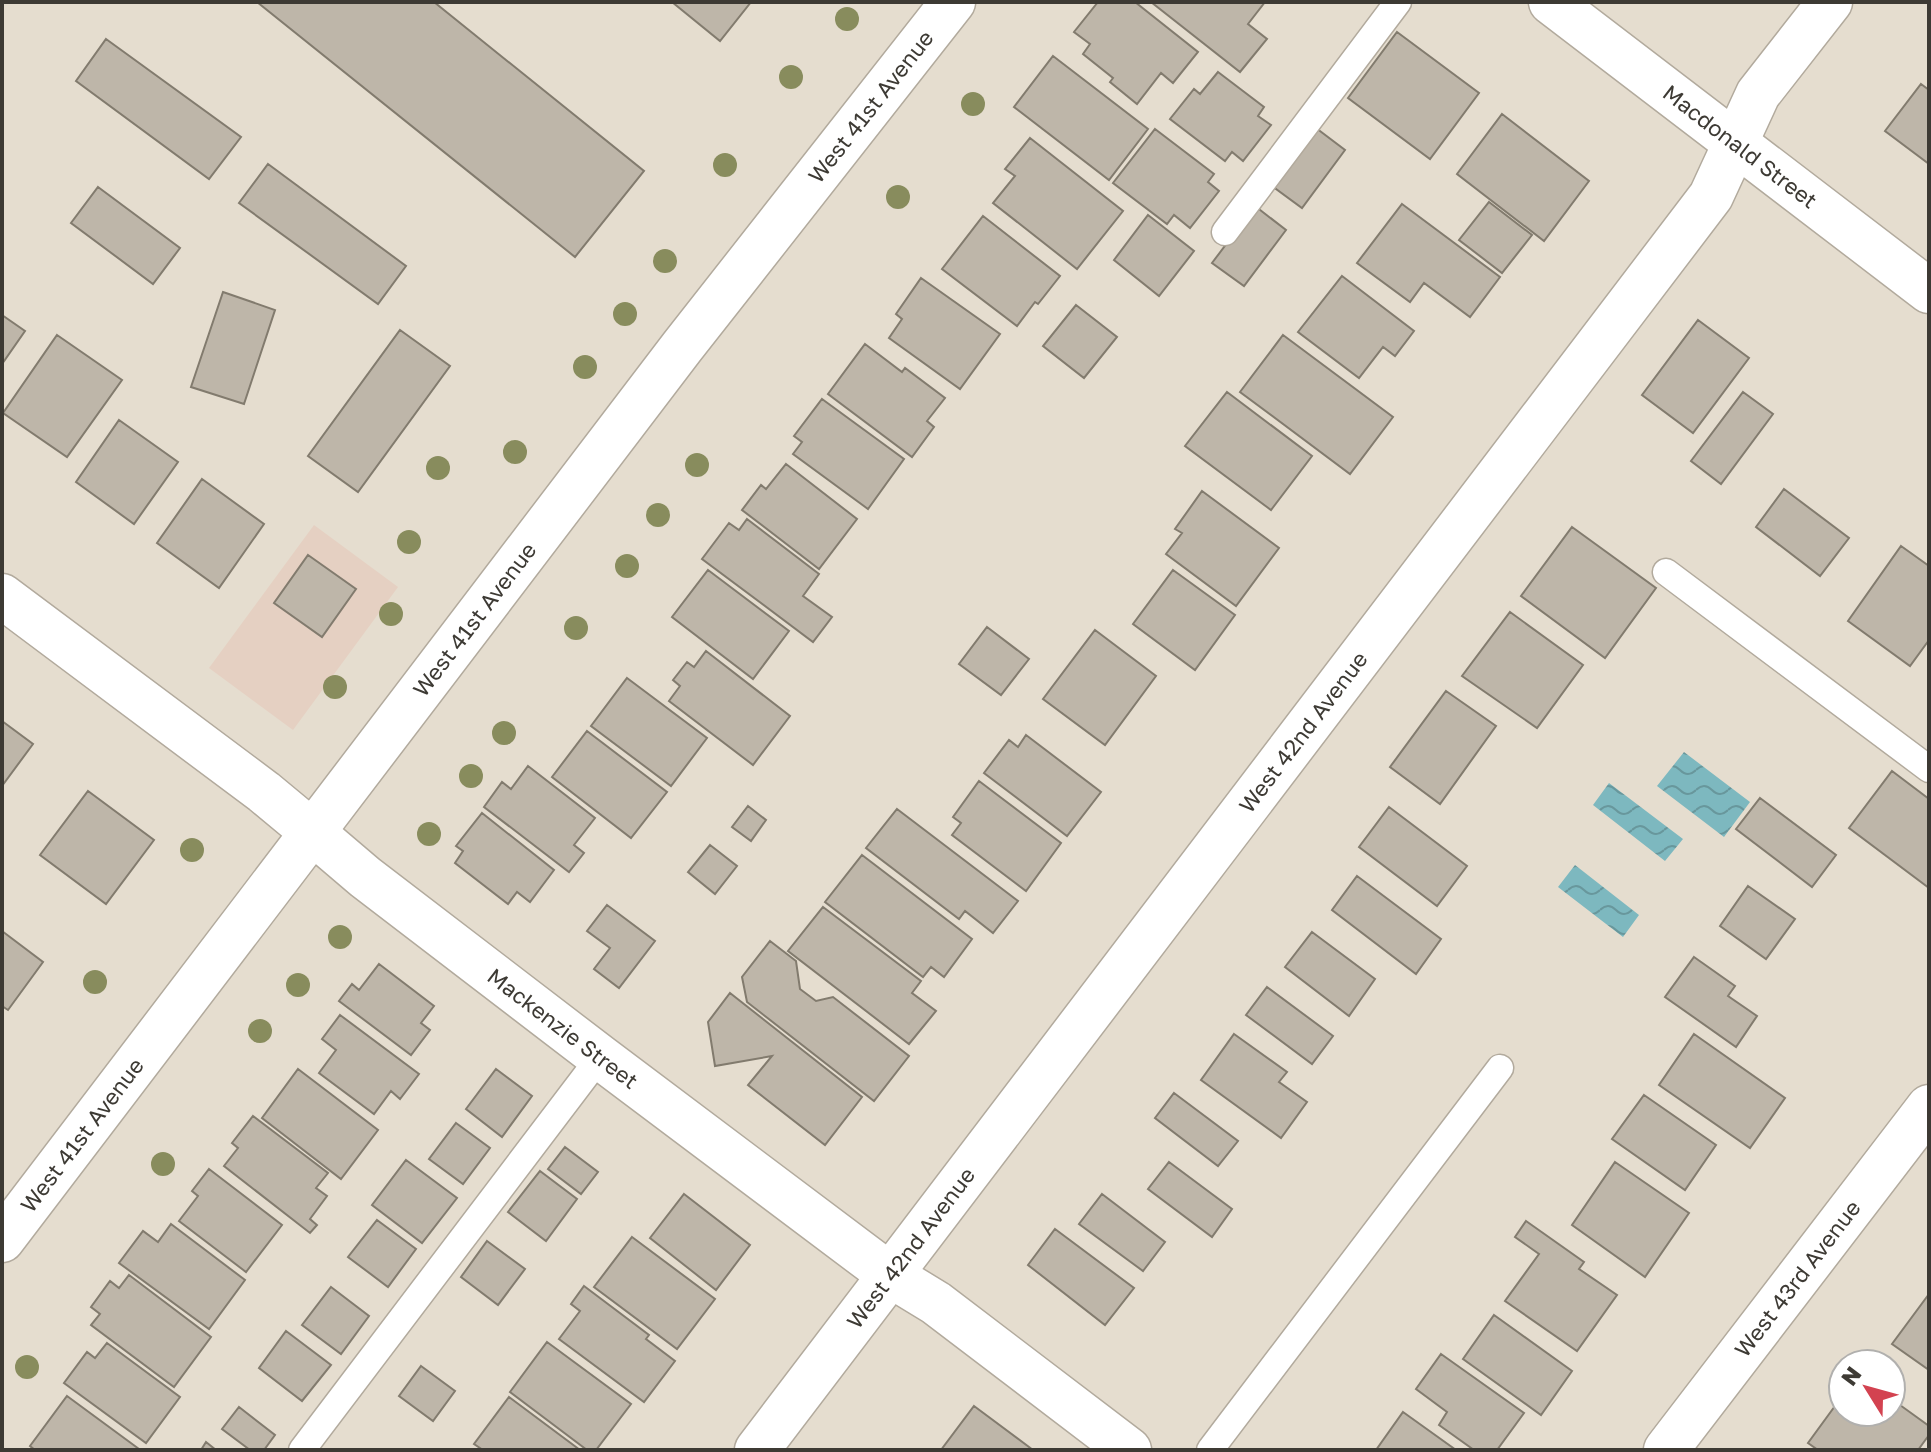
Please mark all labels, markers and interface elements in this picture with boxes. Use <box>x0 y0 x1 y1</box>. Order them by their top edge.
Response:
street label: West 41st Avenue <box>802 25 939 188</box>
street label: Macdonald Street <box>1658 79 1823 214</box>
street label: West 41st Avenue <box>407 537 541 702</box>
street label: West 42nd Avenue <box>1233 646 1373 818</box>
street label: Mackenzie Street <box>482 962 644 1094</box>
street label: West 41st Avenue <box>14 1052 149 1217</box>
street label: West 42nd Avenue <box>840 1162 980 1334</box>
street label: West 43rd Avenue <box>1728 1195 1866 1362</box>
north arrow <box>1827 1348 1907 1428</box>
text: N <box>1835 1361 1866 1390</box>

